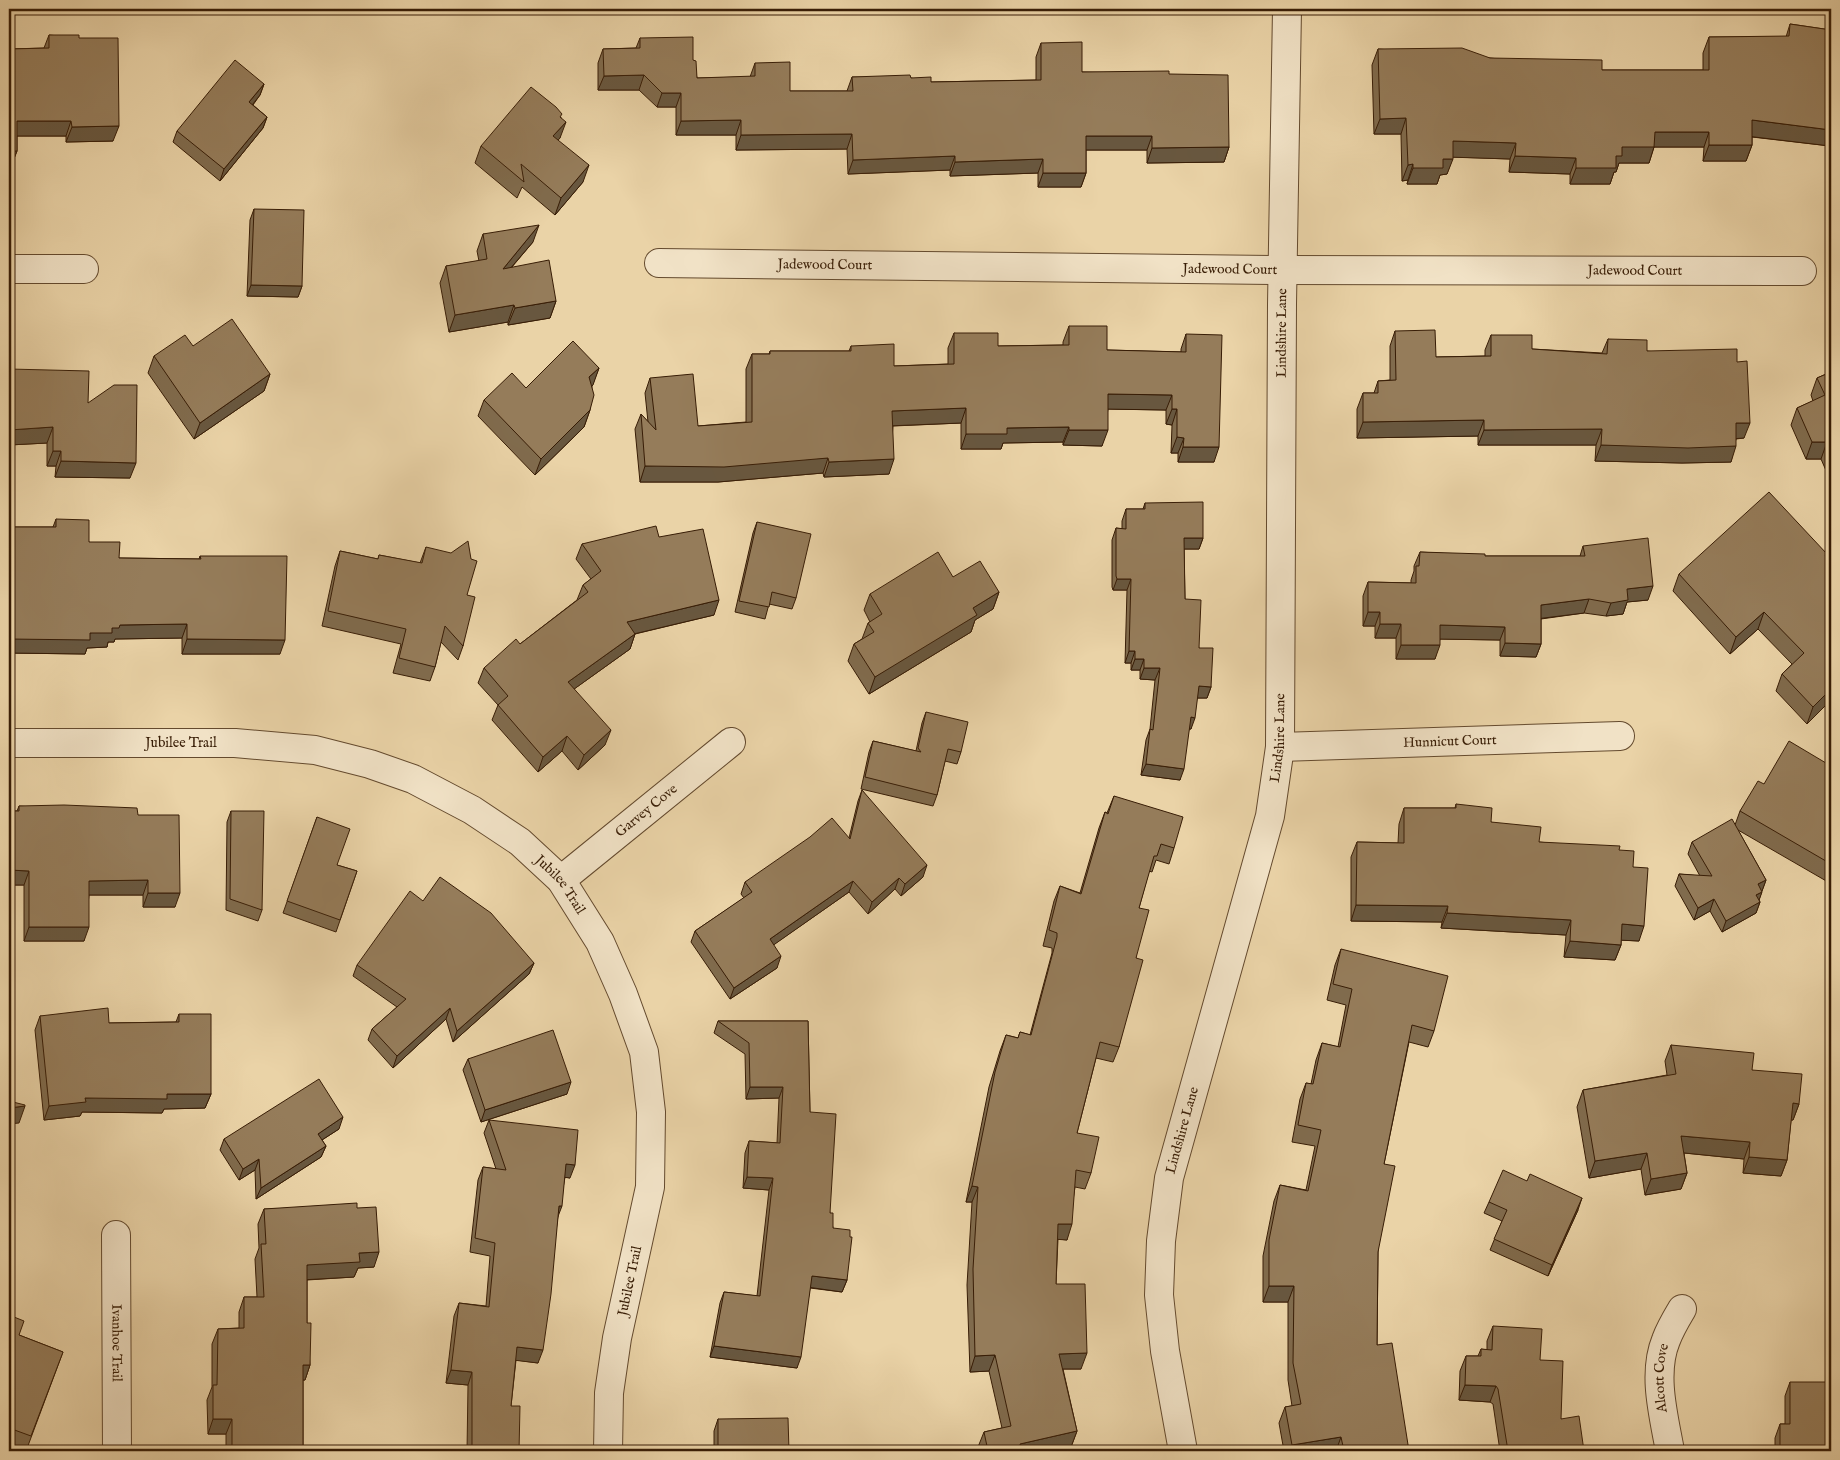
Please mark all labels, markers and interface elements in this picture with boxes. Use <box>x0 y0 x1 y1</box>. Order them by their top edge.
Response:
street label: Jadewood Court <box>775 255 873 274</box>
street label: Jadewood Court <box>1180 260 1278 279</box>
street label: Jadewood Court <box>1586 262 1683 280</box>
street label: Lindshire Lane <box>1273 288 1291 378</box>
street label: Lindshire Lane <box>1266 693 1289 784</box>
street label: Hunnicut Court <box>1403 731 1497 752</box>
street label: Jubilee Trail <box>143 734 217 752</box>
street label: Garvey Cove <box>612 780 682 841</box>
street label: Jubilee Trail <box>530 850 589 918</box>
street label: Lindshire Lane <box>1162 1084 1203 1176</box>
street label: Jubilee Trail <box>613 1244 646 1320</box>
street label: Ivanhoe Trail <box>107 1304 126 1382</box>
street label: Alcott Cove <box>1650 1340 1673 1415</box>

